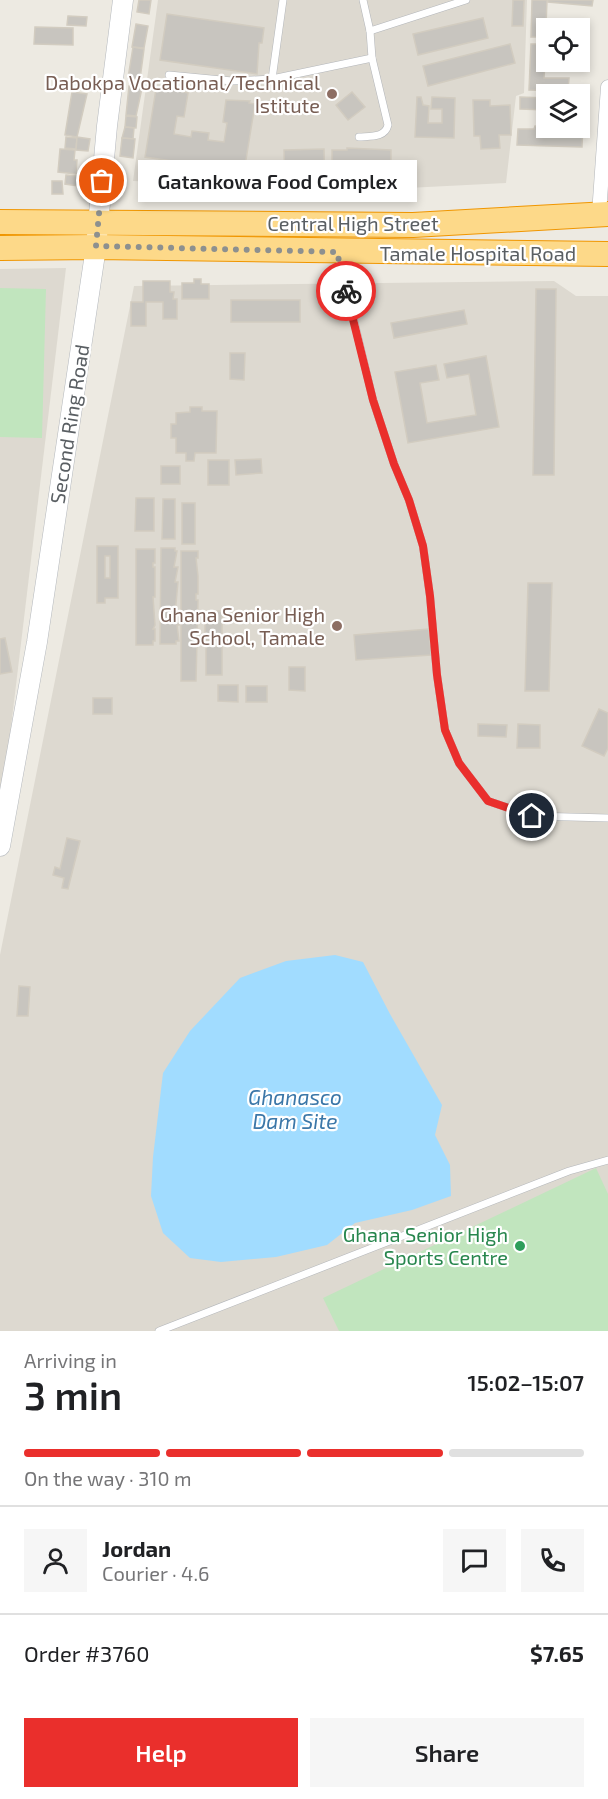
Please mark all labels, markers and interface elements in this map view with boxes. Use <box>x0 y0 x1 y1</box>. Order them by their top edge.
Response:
map controls <box>536 18 590 138</box>
button: locate <box>536 18 590 72</box>
place label: Dabokpa Vocational/Technical Istitute <box>45 70 320 117</box>
button: layers <box>536 84 590 138</box>
marker: Dabokpa Vocational/Technical Istitute <box>325 87 339 101</box>
pin <box>76 155 127 206</box>
callout: Gatankowa Food Complex <box>138 160 417 202</box>
icon: bag <box>85 164 118 197</box>
text: Gatankowa Food Complex <box>157 169 398 193</box>
street label: Central High Street <box>267 211 439 235</box>
street label: Tamale Hospital Road <box>380 241 576 265</box>
courier <box>316 261 376 321</box>
icon: bike <box>330 275 363 308</box>
street label: Second Ring Road <box>45 343 93 505</box>
place label: Ghana Senior High School, Tamale <box>160 602 325 649</box>
marker: Ghana Senior High School, Tamale <box>330 619 344 633</box>
pin <box>506 790 557 841</box>
icon: home <box>515 799 548 832</box>
water label: Ghanasco Dam Site <box>248 1084 342 1133</box>
place label: Ghana Senior High Sports Centre <box>343 1222 508 1269</box>
marker: Ghana Senior High Sports Centre <box>513 1239 527 1253</box>
text: Arriving in <box>24 1348 117 1372</box>
text: 15:02–15:07 <box>467 1369 584 1395</box>
text: 3 min <box>24 1371 122 1418</box>
text: On the way · 310 m <box>24 1466 191 1490</box>
button: person <box>24 1529 87 1592</box>
button: chat <box>443 1529 506 1592</box>
button: phone <box>521 1529 584 1592</box>
text: Jordan <box>102 1535 171 1561</box>
text: Courier · 4.6 <box>102 1561 209 1585</box>
text: Order #3760 <box>24 1640 149 1666</box>
text: $7.65 <box>530 1640 584 1666</box>
button: Help <box>24 1718 298 1787</box>
button: Share <box>310 1718 584 1787</box>

